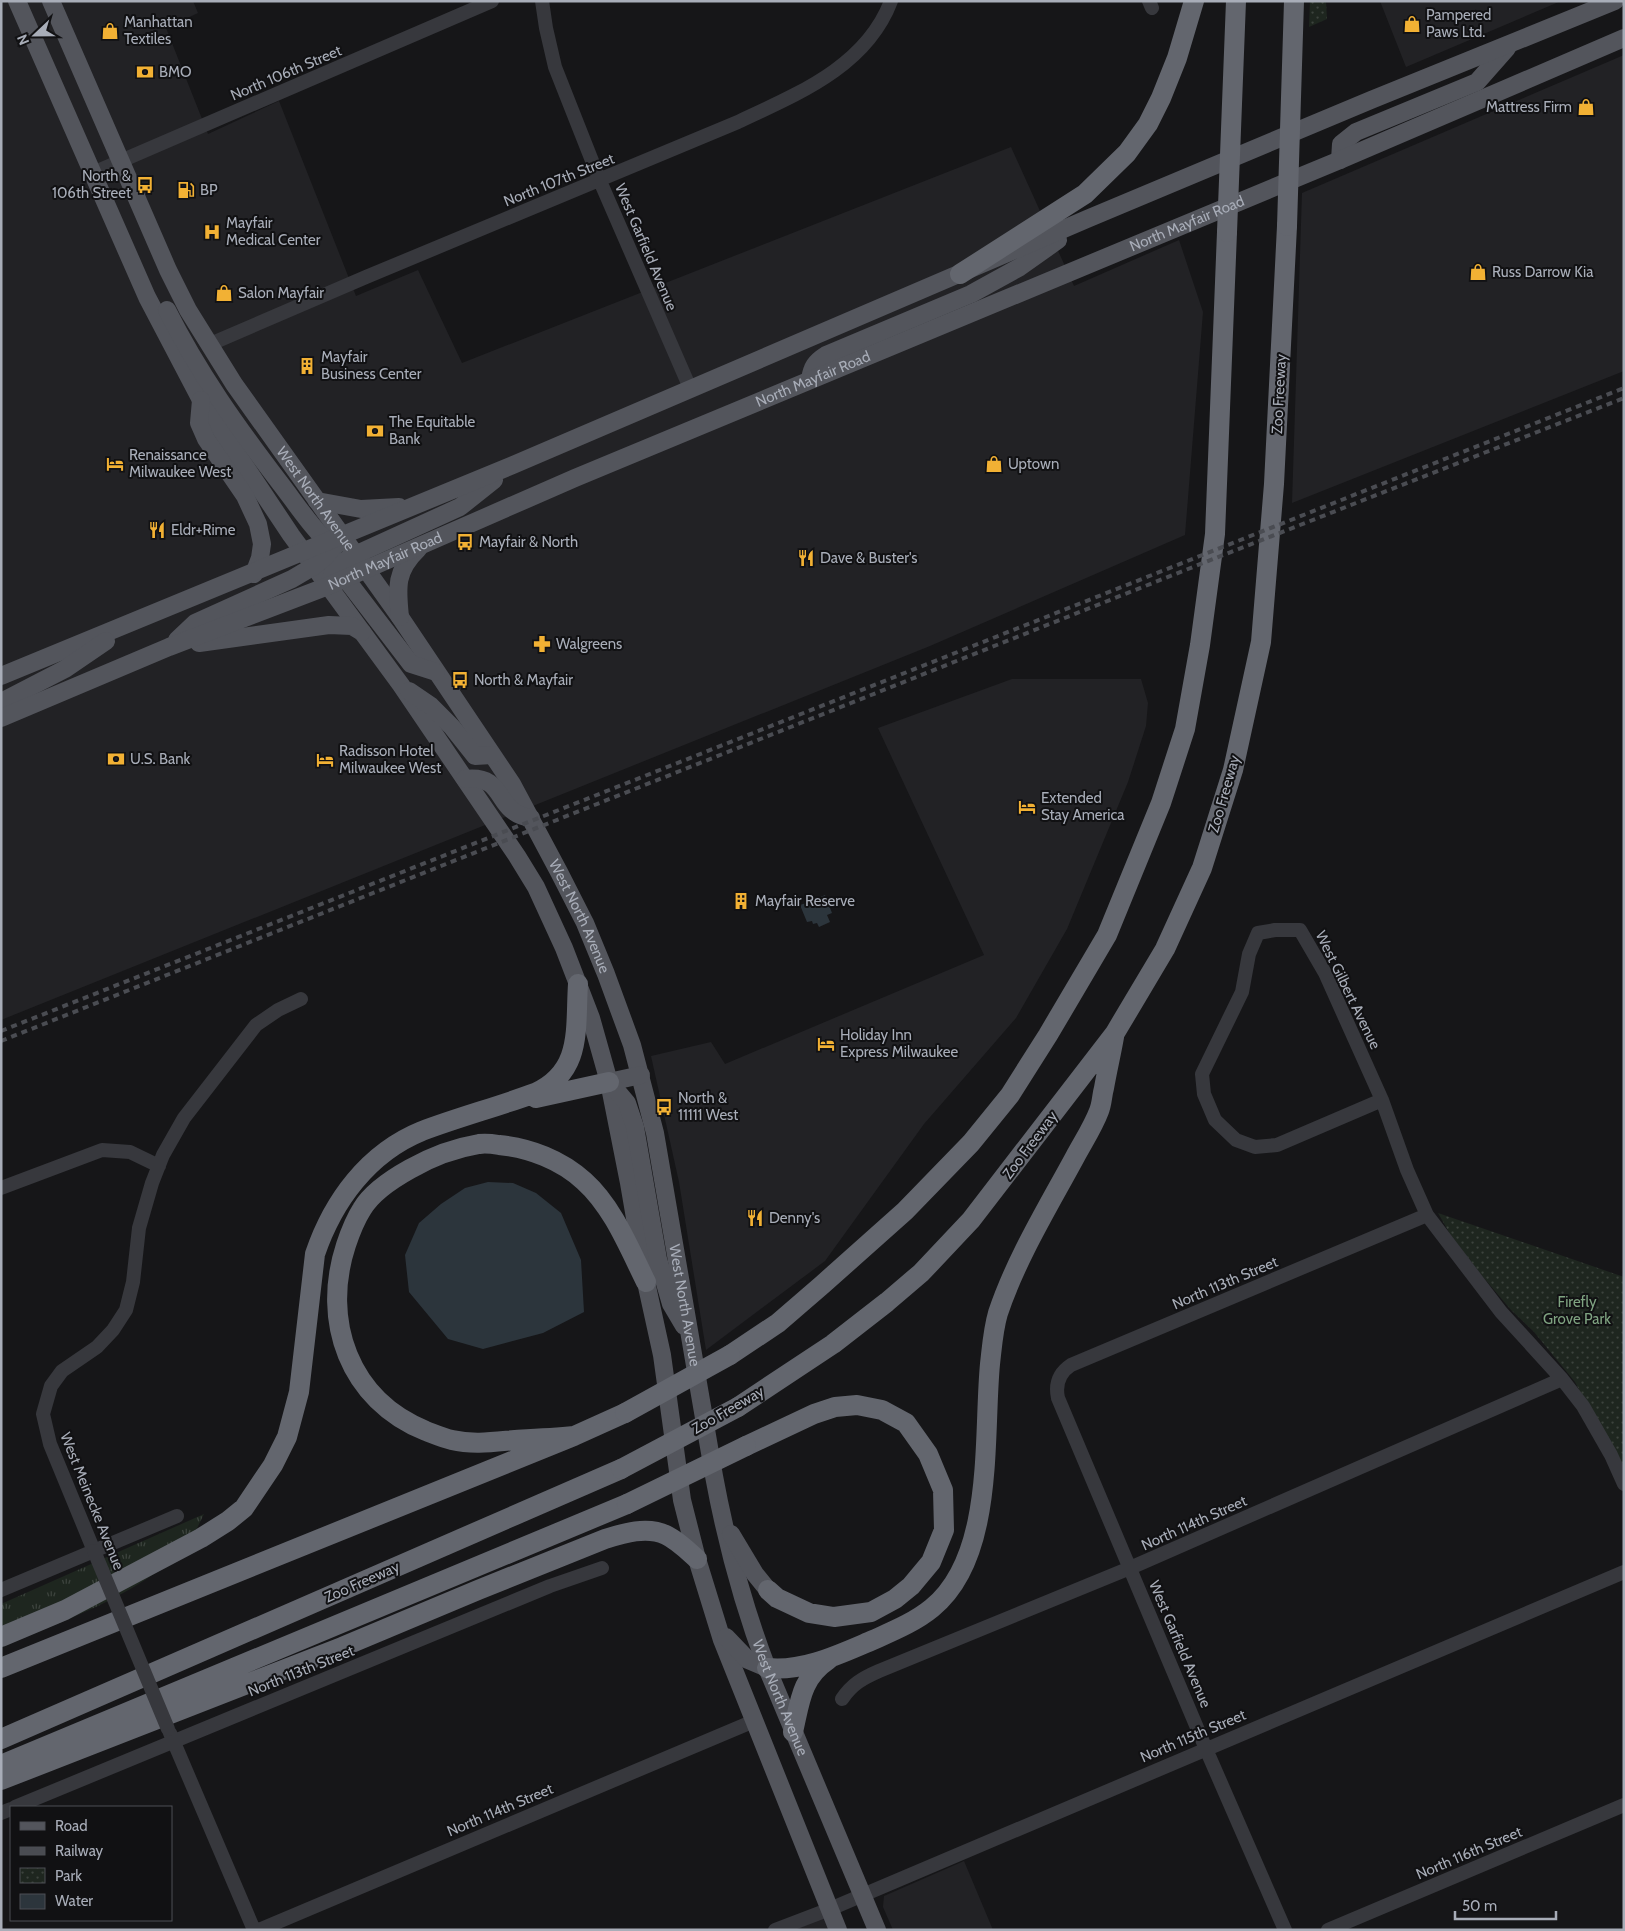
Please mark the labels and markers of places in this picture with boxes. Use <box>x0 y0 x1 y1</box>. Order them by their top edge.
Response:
place label: Pampered Paws Ltd. <box>1426 6 1491 41</box>
place label: Manhattan Textiles <box>124 13 193 48</box>
shop icon: Pampered Paws Ltd. <box>1402 14 1422 34</box>
shop icon: Manhattan Textiles <box>100 21 120 41</box>
bank icon: BMO <box>135 62 155 82</box>
place label: BMO <box>159 63 192 81</box>
shop icon: Mattress Firm <box>1576 97 1596 117</box>
place label: Mattress Firm <box>1486 98 1572 116</box>
place label: North & 106th Street <box>52 167 131 202</box>
bus stop icon: North & 106th Street <box>135 175 155 195</box>
fuel station icon: BP <box>176 180 196 200</box>
place label: BP <box>200 181 218 199</box>
place label: Mayfair Medical Center <box>226 214 321 249</box>
hospital icon: Mayfair Medical Center <box>202 222 222 242</box>
shop icon: Russ Darrow Kia <box>1468 262 1488 282</box>
place label: Russ Darrow Kia <box>1492 263 1594 281</box>
shop icon: Salon Mayfair <box>214 283 234 303</box>
place label: Salon Mayfair <box>238 284 324 302</box>
place label: Mayfair Business Center <box>321 348 422 383</box>
building icon: Mayfair Business Center <box>297 356 317 376</box>
place label: The Equitable Bank <box>389 413 476 448</box>
bank icon: The Equitable Bank <box>365 421 385 441</box>
place label: Renaissance Milwaukee West <box>129 446 231 481</box>
hotel icon: Renaissance Milwaukee West <box>105 454 125 474</box>
shop icon: Uptown <box>984 454 1004 474</box>
place label: Uptown <box>1008 455 1059 473</box>
restaurant icon: Eldr+Rime <box>147 520 167 540</box>
place label: Eldr+Rime <box>171 521 236 539</box>
bus stop icon: Mayfair & North <box>455 532 475 552</box>
place label: Mayfair & North <box>479 533 578 551</box>
restaurant icon: Dave & Buster's <box>796 548 816 568</box>
place label: Dave & Buster's <box>820 549 918 567</box>
pharmacy icon: Walgreens <box>532 634 552 654</box>
place label: Walgreens <box>556 635 622 653</box>
bus stop icon: North & Mayfair <box>450 670 470 690</box>
place label: North & Mayfair <box>474 671 573 689</box>
place label: Radisson Hotel Milwaukee West <box>339 742 441 777</box>
bank icon: U.S. Bank <box>106 749 126 769</box>
place label: U.S. Bank <box>130 750 191 768</box>
hotel icon: Radisson Hotel Milwaukee West <box>315 750 335 770</box>
place label: Extended Stay America <box>1041 789 1125 824</box>
hotel icon: Extended Stay America <box>1017 797 1037 817</box>
building icon: Mayfair Reserve <box>731 891 751 911</box>
place label: Mayfair Reserve <box>755 892 855 910</box>
place label: Holiday Inn Express Milwaukee <box>840 1026 958 1061</box>
hotel icon: Holiday Inn Express Milwaukee <box>816 1034 836 1054</box>
place label: North & 11111 West <box>678 1089 738 1124</box>
bus stop icon: North & 11111 West <box>654 1097 674 1117</box>
restaurant icon: Denny's <box>745 1208 765 1228</box>
place label: Denny's <box>769 1209 820 1227</box>

